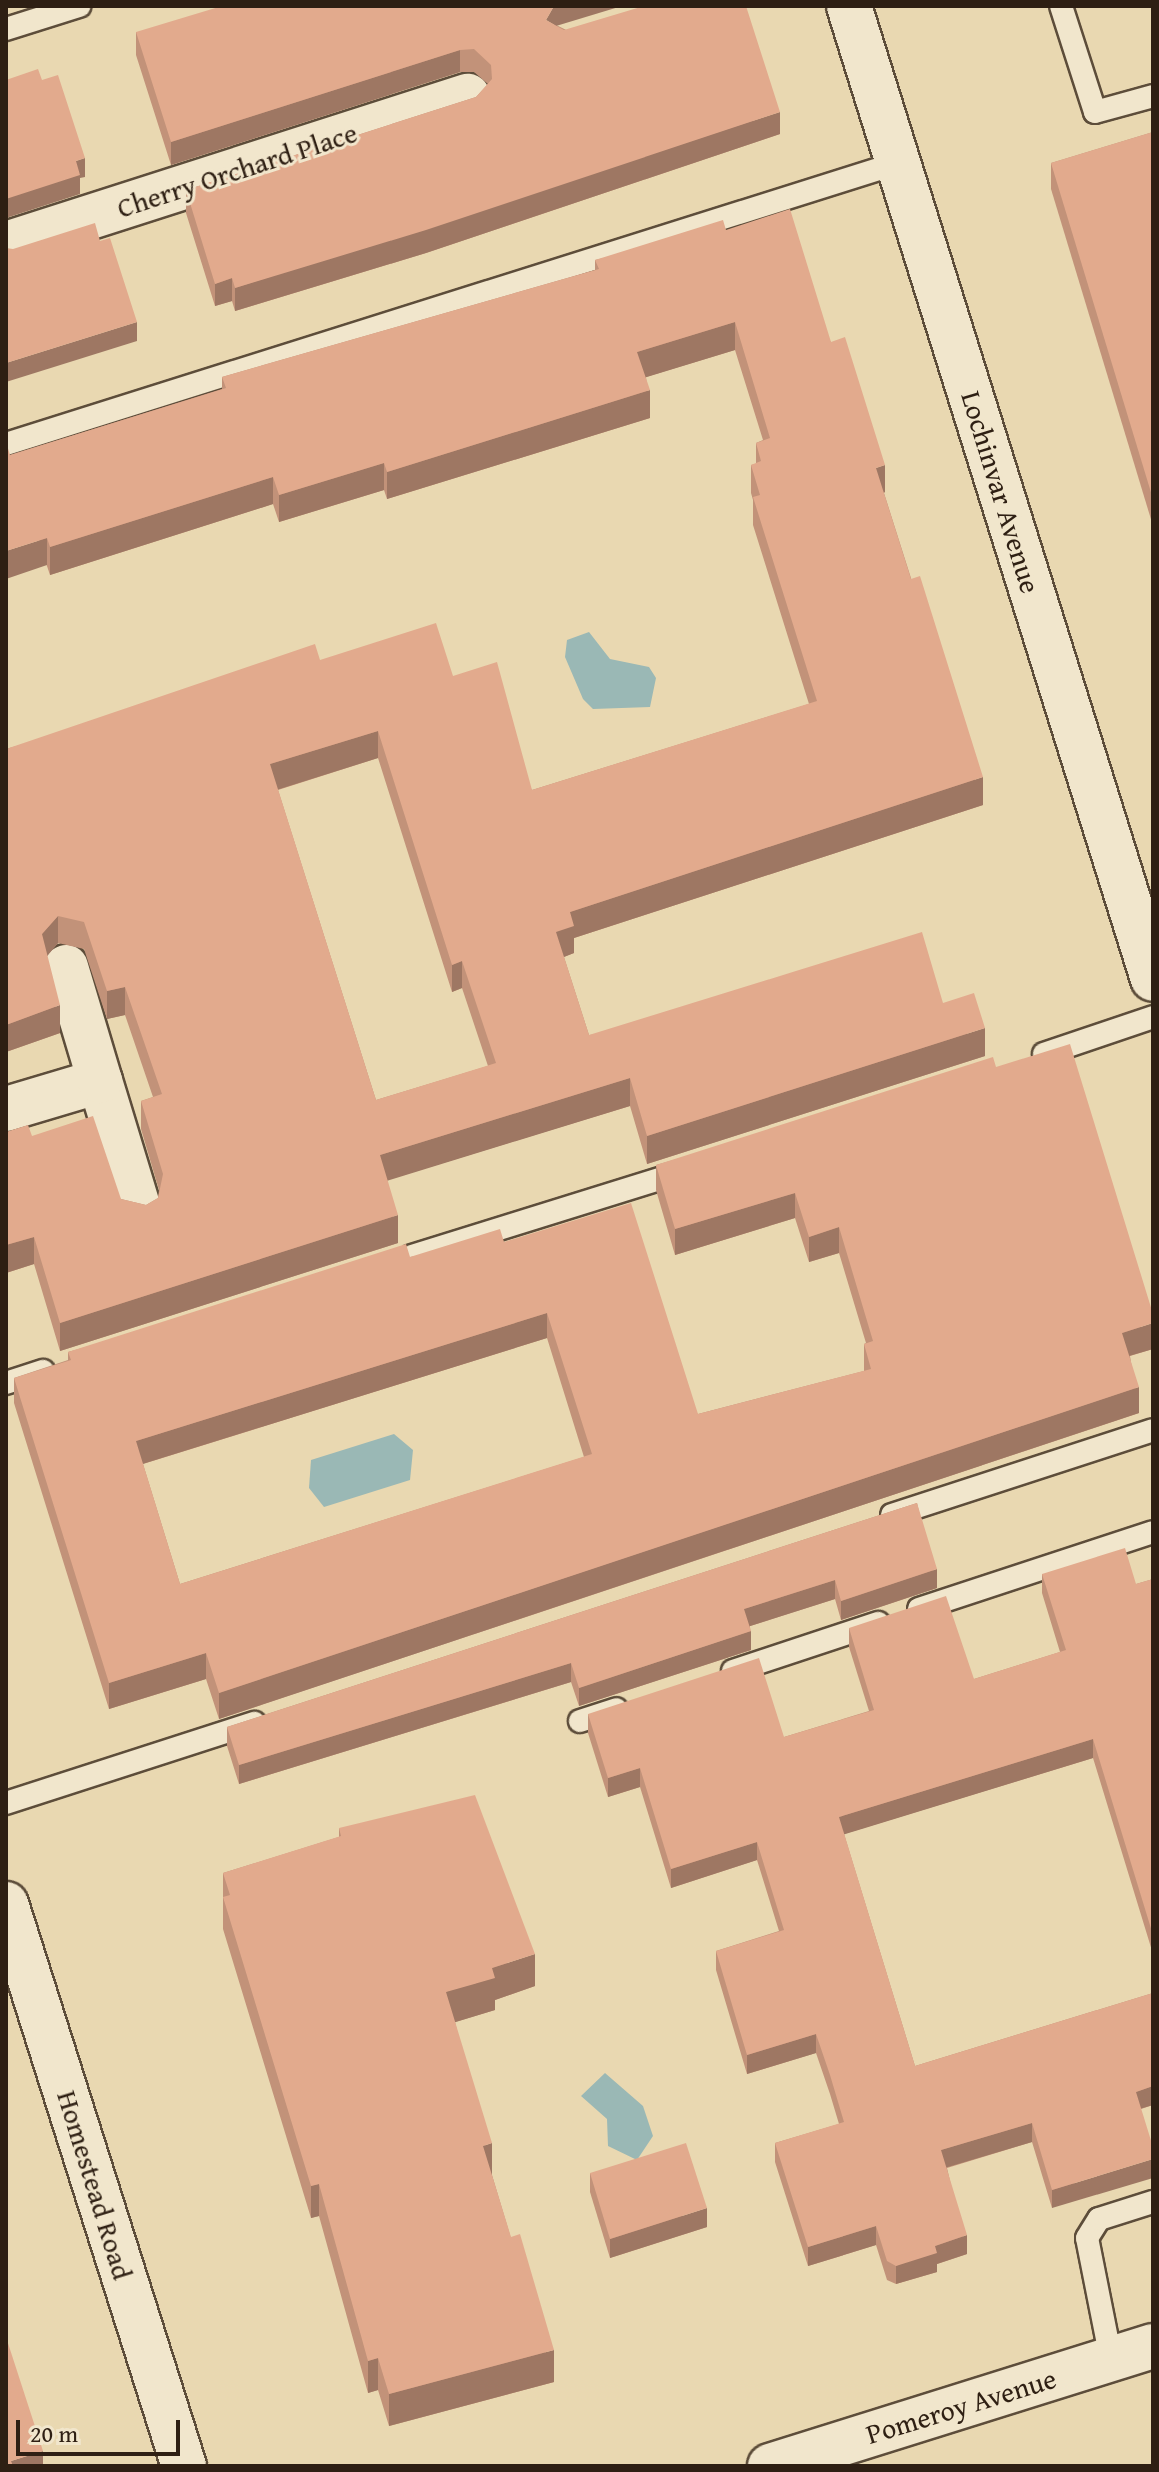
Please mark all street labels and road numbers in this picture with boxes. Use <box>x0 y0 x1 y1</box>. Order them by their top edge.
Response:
street label: Cherry Orchard Place <box>113 115 361 225</box>
street label: Lochinvar Avenue <box>954 387 1048 597</box>
street label: Homestead Road <box>50 2086 140 2284</box>
street label: Pomeroy Avenue <box>862 2361 1060 2451</box>

